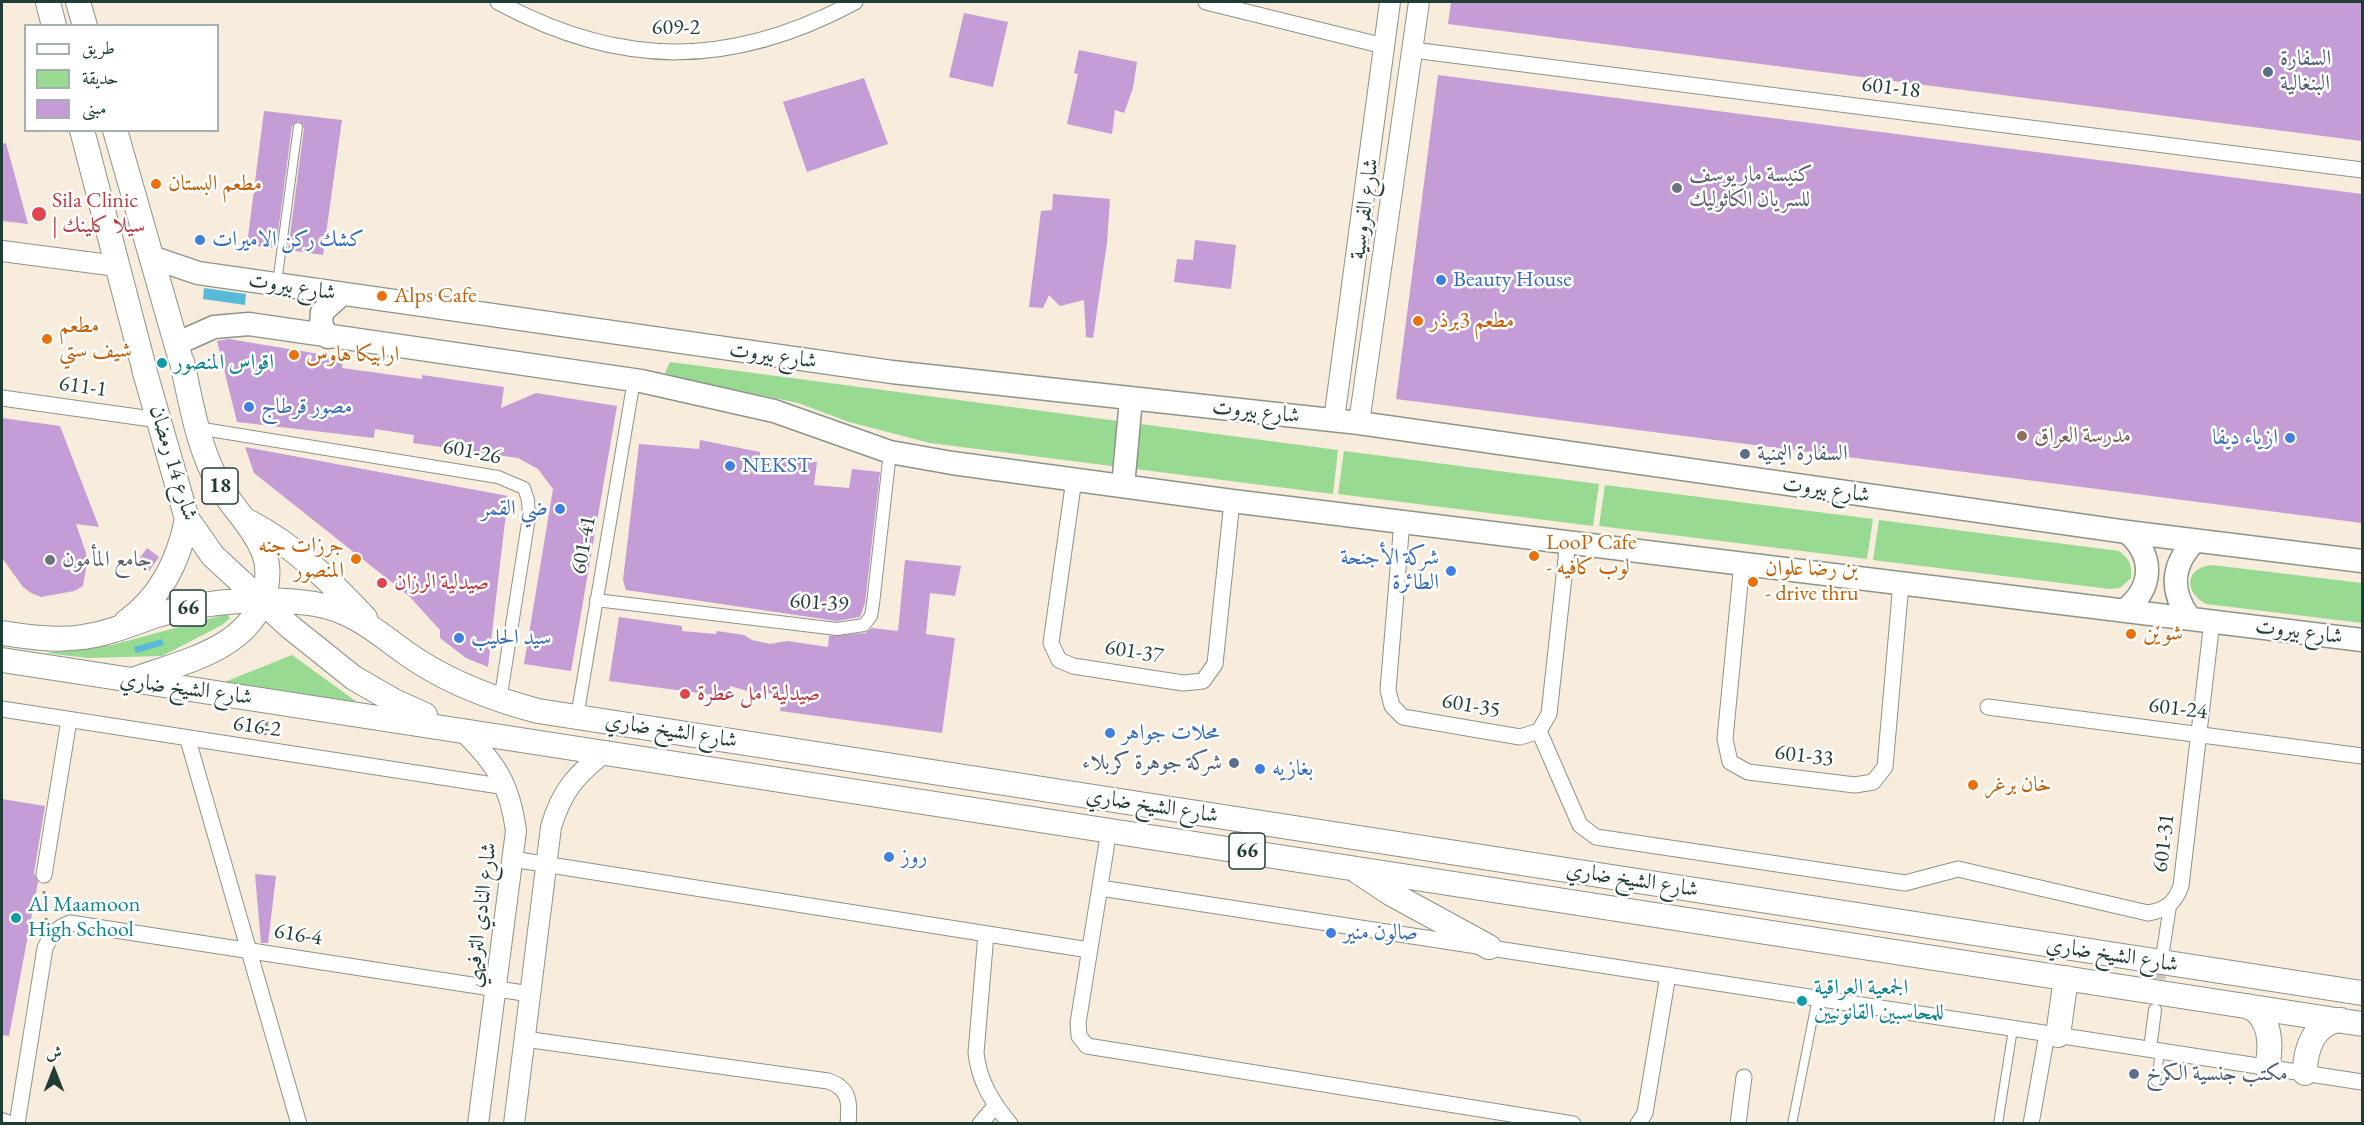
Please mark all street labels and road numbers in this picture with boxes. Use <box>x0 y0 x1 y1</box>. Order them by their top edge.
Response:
street label: 609-2 <box>652 15 700 41</box>
street label: 601-18 <box>1860 71 1922 105</box>
street label: شارع الفروسية <box>1345 157 1385 261</box>
street label: شارع بيروت <box>246 267 338 307</box>
street label: شارع بيروت <box>728 337 818 375</box>
street label: 611-1 <box>57 371 109 403</box>
street label: شارع بيروت <box>1211 394 1301 430</box>
street label: شارع 14 رمضان <box>143 402 203 524</box>
street label: 601-26 <box>441 433 503 471</box>
road number: 18 <box>202 468 238 504</box>
street label: شارع بيروت <box>1781 471 1871 509</box>
street label: 601-41 <box>566 514 602 576</box>
street label: 601-39 <box>789 588 849 618</box>
road number: 66 <box>170 590 206 626</box>
street label: شارع بيروت <box>2254 614 2344 650</box>
street label: 601-37 <box>1103 634 1165 670</box>
street label: شارع الشيخ ضاري <box>118 667 254 711</box>
street label: 601-35 <box>1440 688 1502 724</box>
street label: 601-24 <box>2147 692 2209 726</box>
street label: شارع الشيخ ضاري <box>603 708 739 754</box>
street label: 616-2 <box>231 711 283 743</box>
street label: 601-33 <box>1773 739 1835 773</box>
street label: شارع الشيخ ضاري <box>1084 783 1220 829</box>
street label: 601-31 <box>2147 812 2181 874</box>
road number: 66 <box>1229 833 1265 869</box>
street label: شارع النادي الترفيهي <box>459 841 503 989</box>
street label: شارع الشيخ ضاري <box>1564 857 1700 903</box>
street label: 616-4 <box>272 918 324 952</box>
street label: شارع الشيخ ضاري <box>2044 932 2180 978</box>

